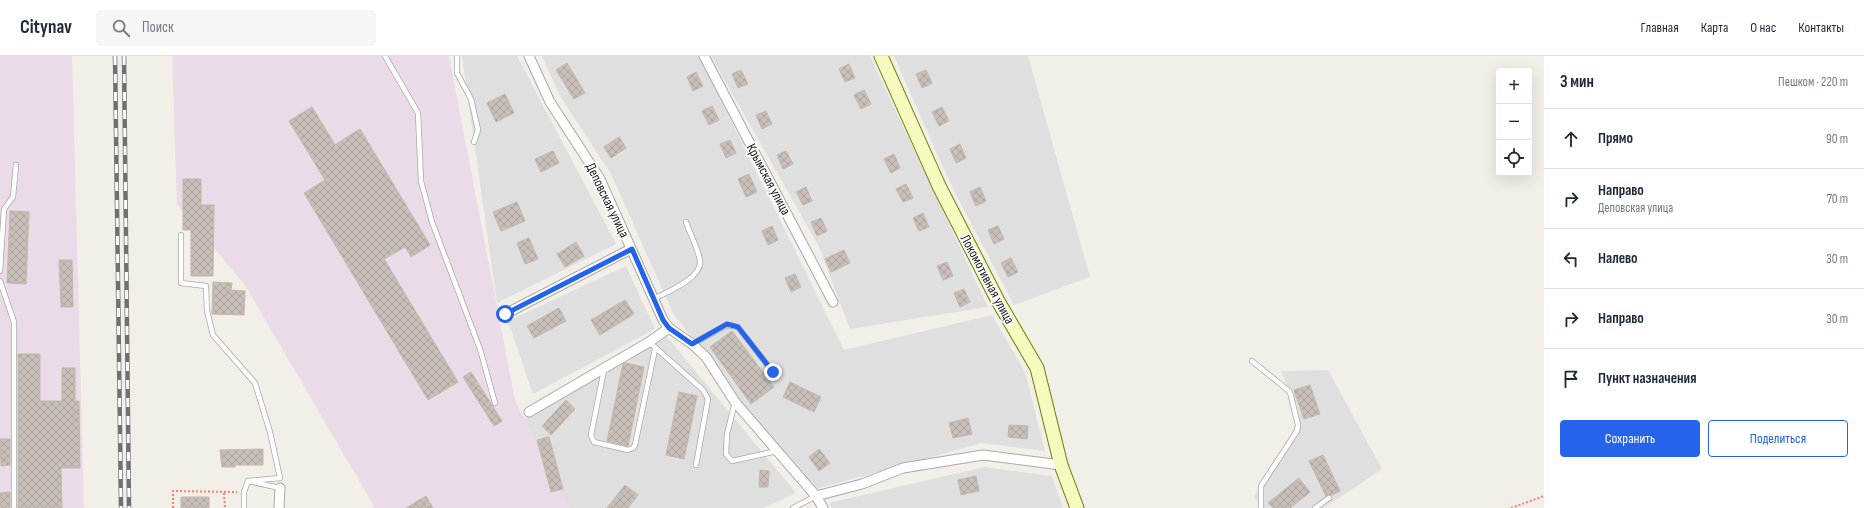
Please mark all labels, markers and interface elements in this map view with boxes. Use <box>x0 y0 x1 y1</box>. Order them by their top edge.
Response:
search box <box>96 10 376 46</box>
text: Citynav <box>20 16 72 39</box>
icon: search <box>110 17 132 39</box>
text: Поиск <box>142 18 174 37</box>
text: Главная <box>1641 19 1679 36</box>
text: Карта <box>1701 19 1728 36</box>
text: О нас <box>1750 19 1776 36</box>
text: Контакты <box>1798 19 1844 36</box>
map controls <box>1496 68 1532 176</box>
button: + <box>1496 68 1532 104</box>
text: 3 мин <box>1560 72 1594 92</box>
text: Пешком · 220 m <box>1778 74 1848 90</box>
button: − <box>1496 104 1532 140</box>
icon: ahead <box>1560 128 1582 150</box>
text: Прямо <box>1598 129 1633 148</box>
text: 90 m <box>1826 131 1848 147</box>
button: locate <box>1496 140 1532 176</box>
street label: Крымская улица <box>743 141 794 218</box>
street label: Деповская улица <box>582 160 633 240</box>
text: Направо <box>1598 181 1644 200</box>
icon: right <box>1560 188 1582 210</box>
text: 70 m <box>1827 191 1848 207</box>
text: Деповская улица <box>1598 200 1673 216</box>
street label: Локомотивная улица <box>957 232 1018 327</box>
icon: left <box>1560 248 1582 270</box>
text: Налево <box>1598 249 1638 268</box>
text: 30 m <box>1826 251 1848 267</box>
route start <box>496 305 514 323</box>
icon: right <box>1560 308 1582 330</box>
text: Направо <box>1598 309 1644 328</box>
text: 30 m <box>1826 311 1848 327</box>
route end <box>764 363 782 381</box>
icon: arrive <box>1560 368 1582 390</box>
text: Пункт назначения <box>1598 369 1696 388</box>
button: Сохранить <box>1560 420 1700 457</box>
button: Поделиться <box>1708 420 1848 457</box>

